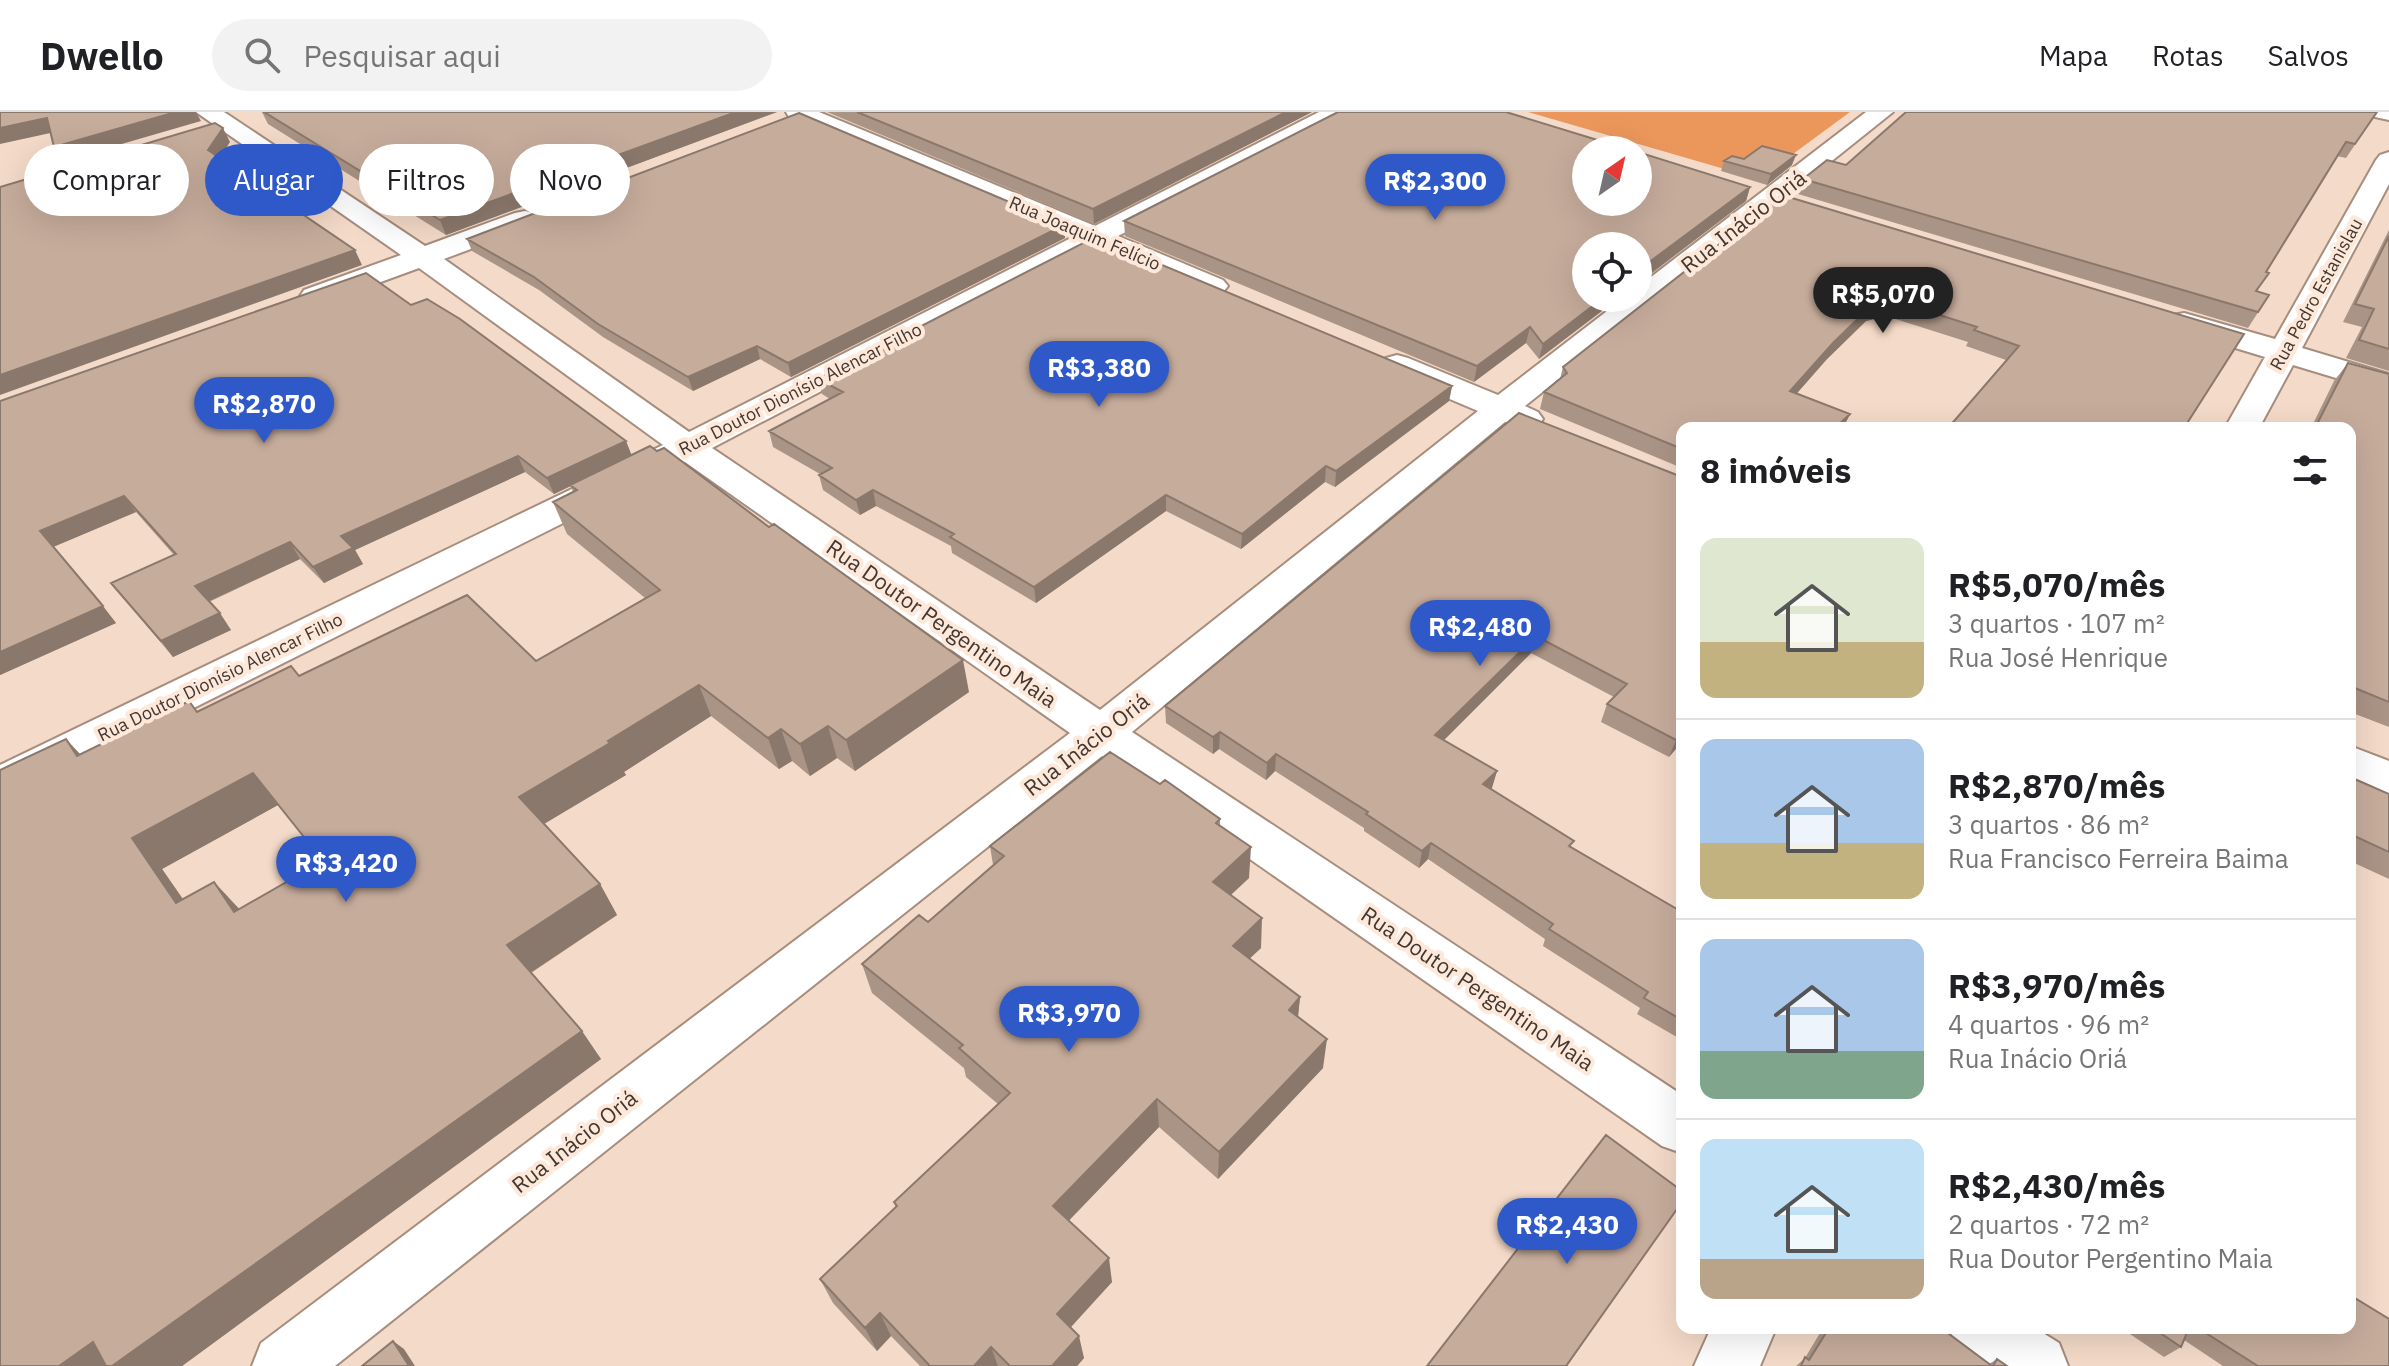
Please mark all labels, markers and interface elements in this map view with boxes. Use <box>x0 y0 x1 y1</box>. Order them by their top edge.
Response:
search box <box>212 19 772 91</box>
text: Dwello <box>40 31 164 80</box>
icon: search <box>240 33 284 77</box>
text: Pesquisar aqui <box>304 36 501 75</box>
text: Mapa <box>2039 37 2108 74</box>
text: Rotas <box>2152 37 2224 74</box>
text: Salvos <box>2268 37 2349 74</box>
north arrow <box>1572 136 1652 216</box>
map controls <box>1572 136 1652 312</box>
chip: Comprar <box>24 144 189 216</box>
chip: Alugar <box>205 144 343 216</box>
chip: Filtros <box>359 144 494 216</box>
chip: Novo <box>510 144 630 216</box>
pin: R$2,300 <box>1361 154 1509 222</box>
text: R$2,300 <box>1383 163 1487 197</box>
street label: Rua Inácio Oriá <box>1674 163 1812 279</box>
street label: Rua Joaquim Felício <box>1006 191 1164 275</box>
street label: Rua Pedro Estanislau <box>2265 214 2367 374</box>
button: locate <box>1572 232 1652 312</box>
pin: R$5,070 <box>1809 267 1957 335</box>
text: R$5,070 <box>1831 276 1935 310</box>
street label: Rua Doutor Dionísio Alencar Filho <box>675 317 925 461</box>
pin: R$3,380 <box>1025 341 1173 409</box>
text: R$3,380 <box>1047 350 1151 384</box>
pin: R$2,870 <box>190 377 338 445</box>
text: R$2,870 <box>212 386 316 420</box>
text: 8 imóveis <box>1700 448 1851 492</box>
icon: filters <box>2288 448 2332 492</box>
street label: Rua Doutor Pergentino Maia <box>821 532 1063 714</box>
text: R$5,070/mês <box>1948 562 2165 606</box>
icon: home <box>1764 570 1860 666</box>
pin: R$2,480 <box>1406 600 1554 668</box>
text: 3 quartos · 107 m² <box>1948 606 2165 640</box>
street label: Rua Doutor Dionísio Alencar Filho <box>94 607 346 747</box>
text: R$2,480 <box>1428 609 1532 643</box>
text: Rua José Henrique <box>1948 640 2168 674</box>
street label: Rua Inácio Oriá <box>1017 686 1155 802</box>
text: R$2,870/mês <box>1948 763 2165 807</box>
icon: home <box>1764 771 1860 867</box>
text: 3 quartos · 86 m² <box>1948 807 2149 841</box>
pin: R$3,420 <box>272 836 420 904</box>
text: Rua Francisco Ferreira Baima <box>1948 841 2289 875</box>
text: R$3,420 <box>294 845 398 879</box>
street label: Rua Doutor Pergentino Maia <box>1356 899 1600 1077</box>
text: R$3,970/mês <box>1948 963 2165 1007</box>
icon: home <box>1764 971 1860 1067</box>
pin: R$3,970 <box>995 986 1143 1054</box>
text: R$3,970 <box>1017 995 1121 1029</box>
text: 4 quartos · 96 m² <box>1948 1007 2149 1041</box>
text: Rua Inácio Oriá <box>1948 1041 2127 1075</box>
street label: Rua Inácio Oriá <box>505 1083 643 1199</box>
text: R$2,430/mês <box>1948 1163 2165 1207</box>
icon: home <box>1764 1171 1860 1267</box>
pin: R$2,430 <box>1493 1198 1641 1266</box>
text: R$2,430 <box>1515 1207 1619 1241</box>
text: 2 quartos · 72 m² <box>1948 1207 2149 1241</box>
text: Rua Doutor Pergentino Maia <box>1948 1241 2273 1275</box>

